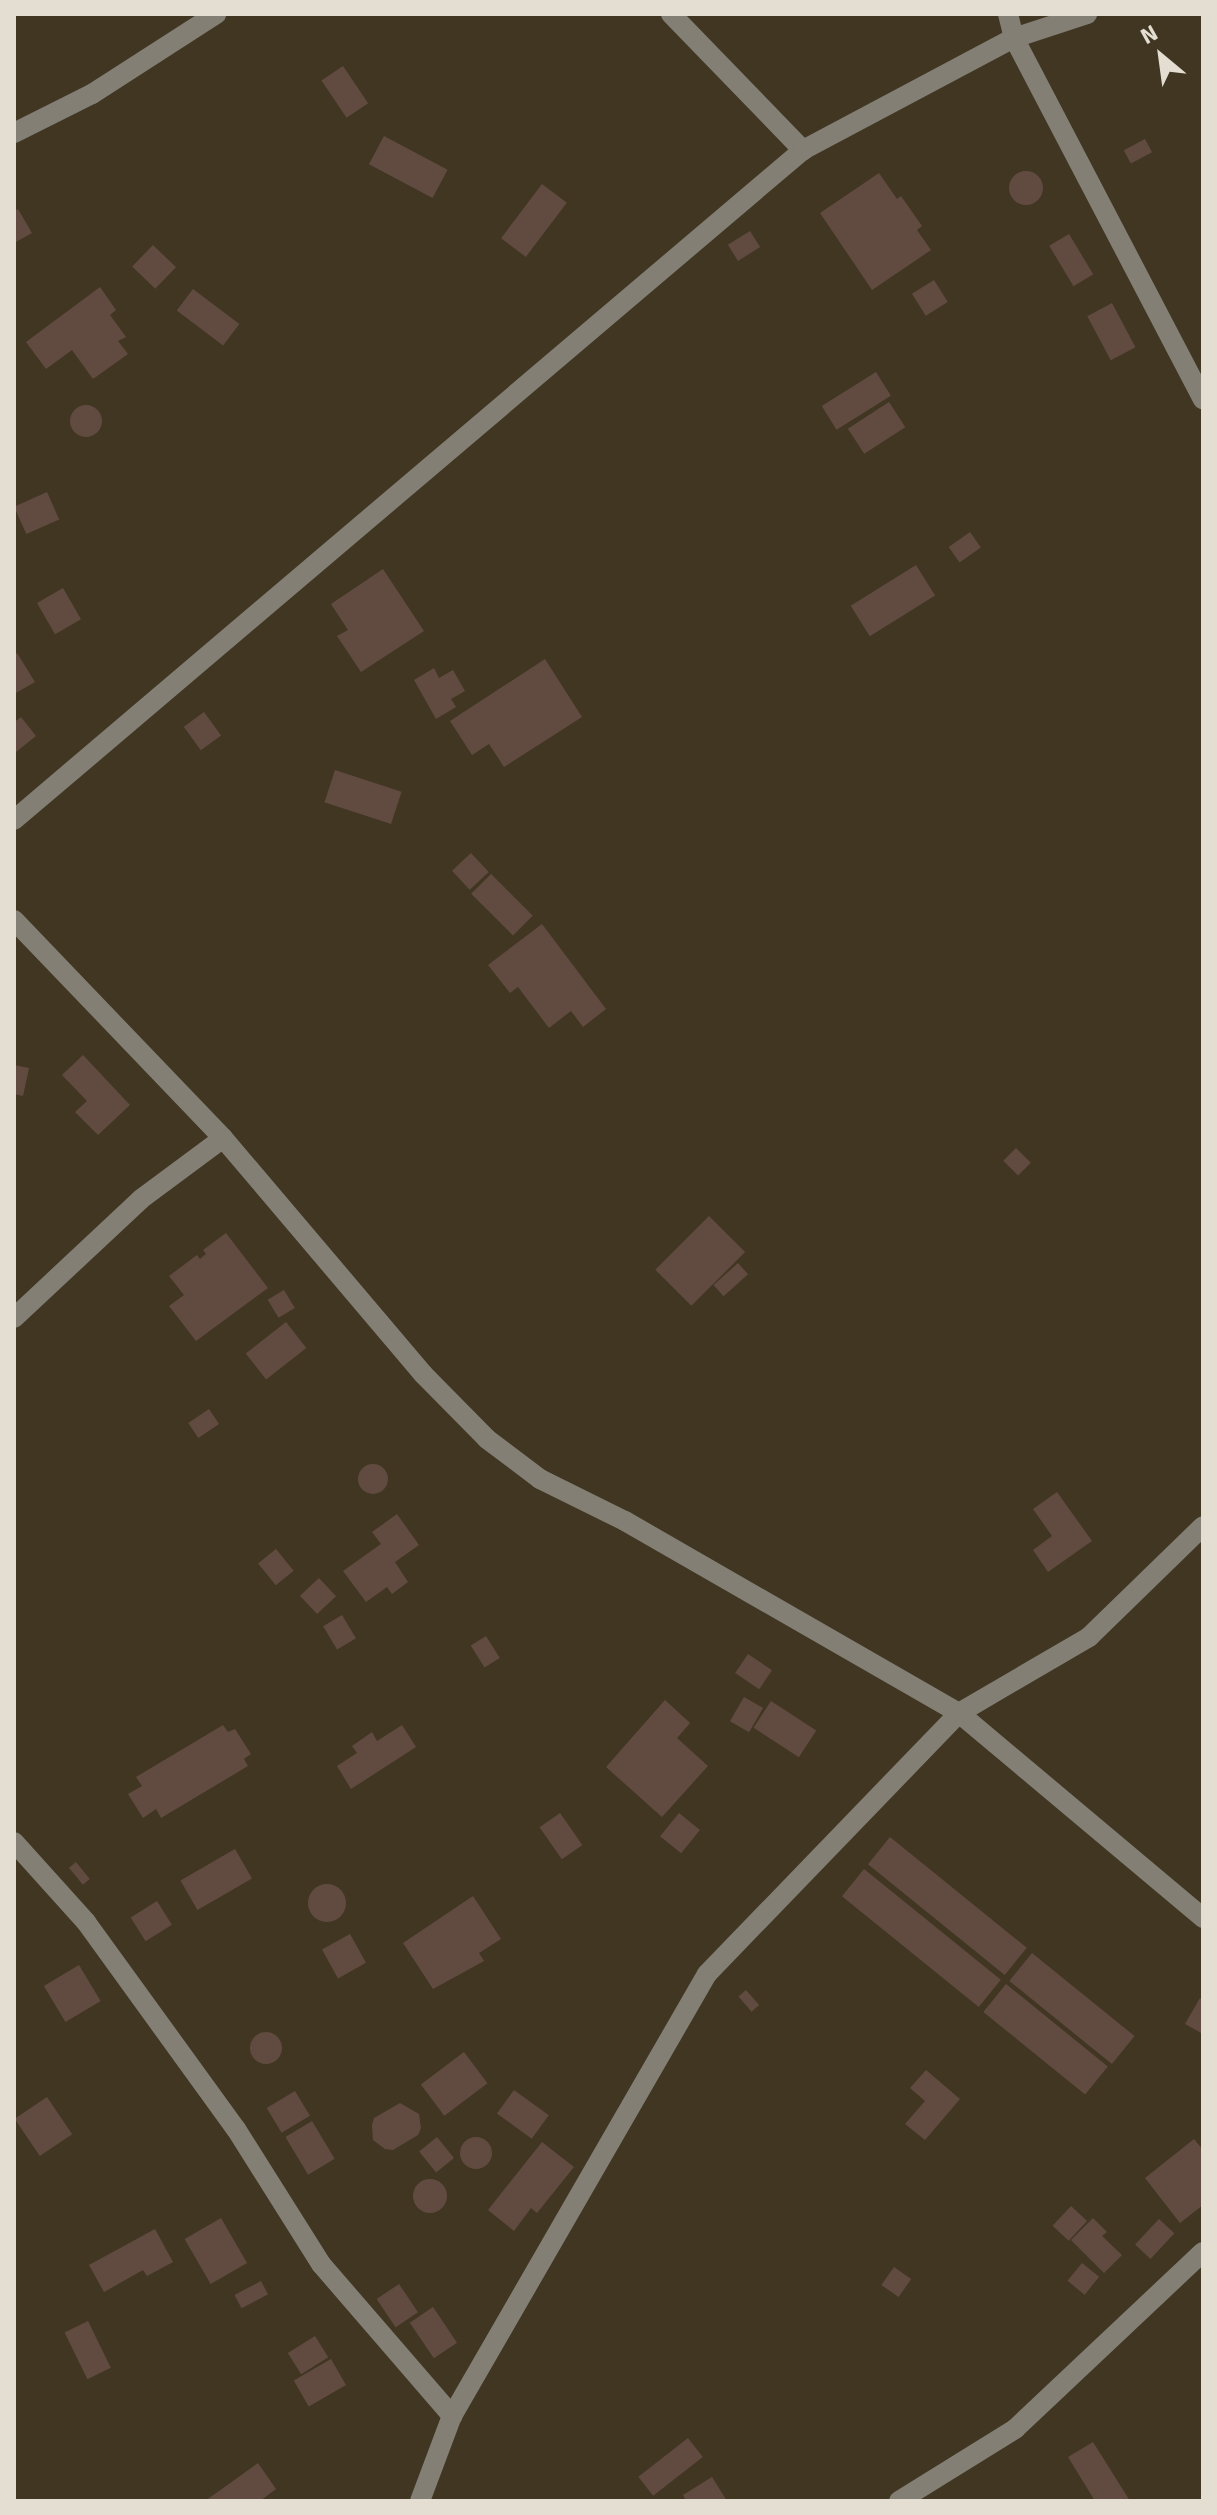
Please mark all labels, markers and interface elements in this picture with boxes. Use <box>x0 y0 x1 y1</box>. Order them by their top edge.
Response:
north arrow <box>1121 16 1201 96</box>
text: N <box>1136 19 1162 50</box>

